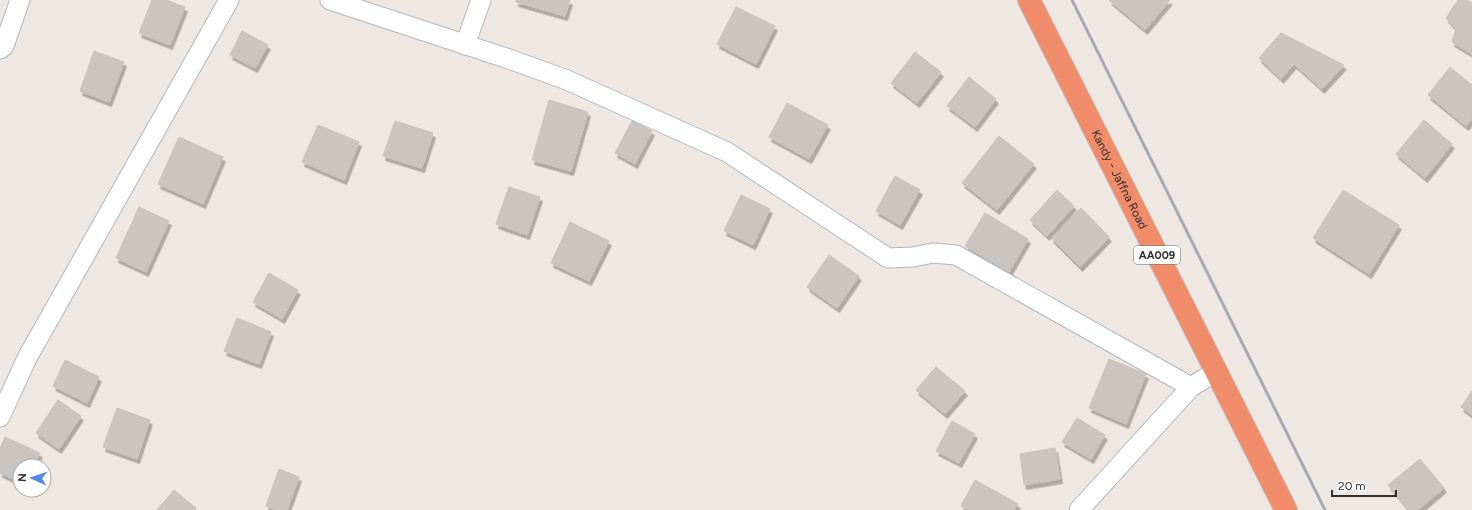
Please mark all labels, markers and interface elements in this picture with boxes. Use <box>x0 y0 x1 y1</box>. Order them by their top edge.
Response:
street label: Kandy - Jaffna Road <box>1089 128 1150 231</box>
road number: AA009 <box>1134 246 1180 264</box>
north arrow <box>12 458 52 498</box>
scale bar <box>1332 472 1396 498</box>
text: N <box>16 473 29 482</box>
text: 20 m <box>1338 479 1366 493</box>

